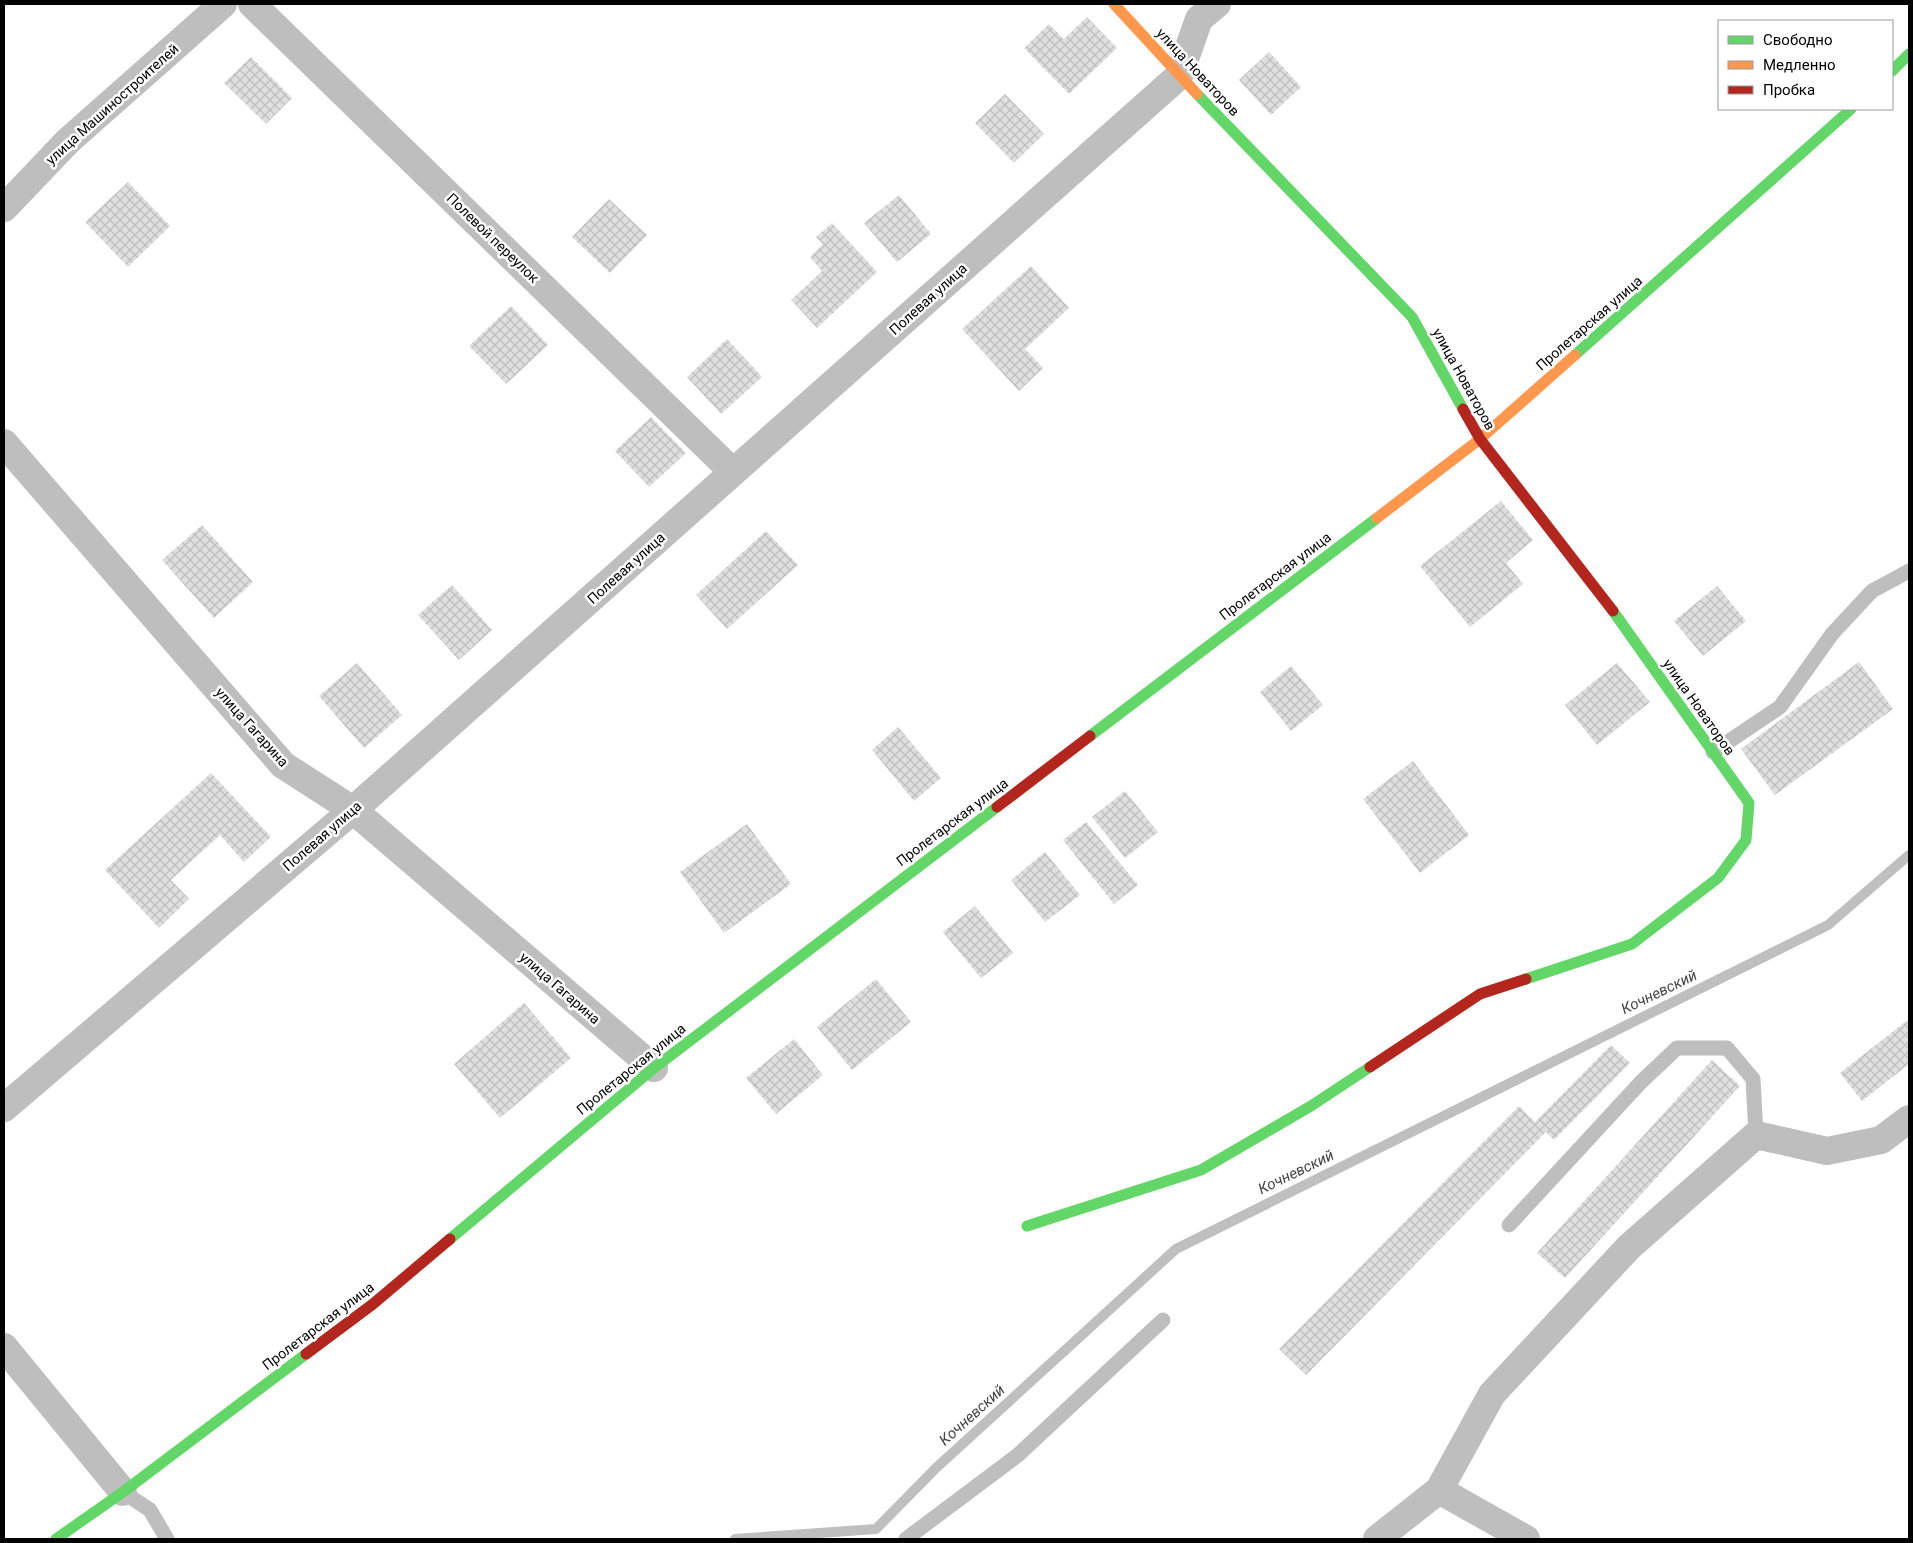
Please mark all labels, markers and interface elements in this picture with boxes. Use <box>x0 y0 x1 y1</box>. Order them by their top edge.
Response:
legend <box>1718 20 1893 110</box>
street label: улица Новаторов <box>1153 25 1243 119</box>
text: Свободно <box>1763 31 1832 49</box>
street label: улица Машиностроителей <box>43 40 181 168</box>
text: Медленно <box>1763 56 1836 74</box>
text: Пробка <box>1763 81 1815 99</box>
street label: Полевой переулок <box>444 190 543 286</box>
street label: Полевая улица <box>886 260 970 338</box>
street label: Пролетарская улица <box>1533 273 1645 373</box>
street label: улица Новаторов <box>1429 325 1499 433</box>
street label: Полевая улица <box>584 529 668 607</box>
street label: Пролетарская улица <box>1216 529 1334 623</box>
street label: улица Новаторов <box>1660 656 1738 758</box>
street label: улица Гагарина <box>212 684 292 770</box>
street label: Пролетарская улица <box>893 775 1011 869</box>
street label: Полевая улица <box>280 798 364 874</box>
street label: улица Гагарина <box>517 949 603 1027</box>
water label: Кочневский <box>1618 966 1700 1018</box>
street label: Пролетарская улица <box>573 1020 689 1118</box>
water label: Кочневский <box>1255 1146 1337 1198</box>
street label: Пролетарская улица <box>259 1279 377 1373</box>
water label: Кочневский <box>935 1381 1009 1449</box>

